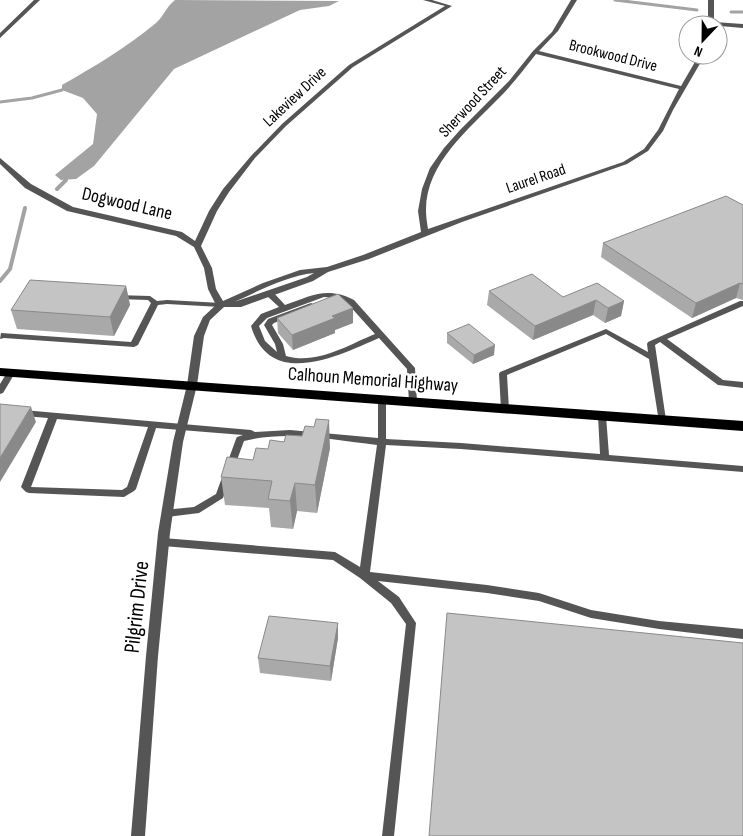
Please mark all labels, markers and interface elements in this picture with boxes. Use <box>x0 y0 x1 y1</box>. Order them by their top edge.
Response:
north arrow <box>678 15 728 65</box>
street label: Brookwood Drive <box>567 36 659 76</box>
text: N <box>692 42 705 61</box>
street label: Sherwood Street <box>435 62 511 141</box>
street label: Lakeview Drive <box>260 63 330 131</box>
street label: Laurel Road <box>504 160 568 198</box>
street label: Dogwood Lane <box>80 182 174 226</box>
street label: Calhoun Memorial Highway <box>287 363 460 397</box>
street label: Pilgrim Drive <box>119 559 155 655</box>

